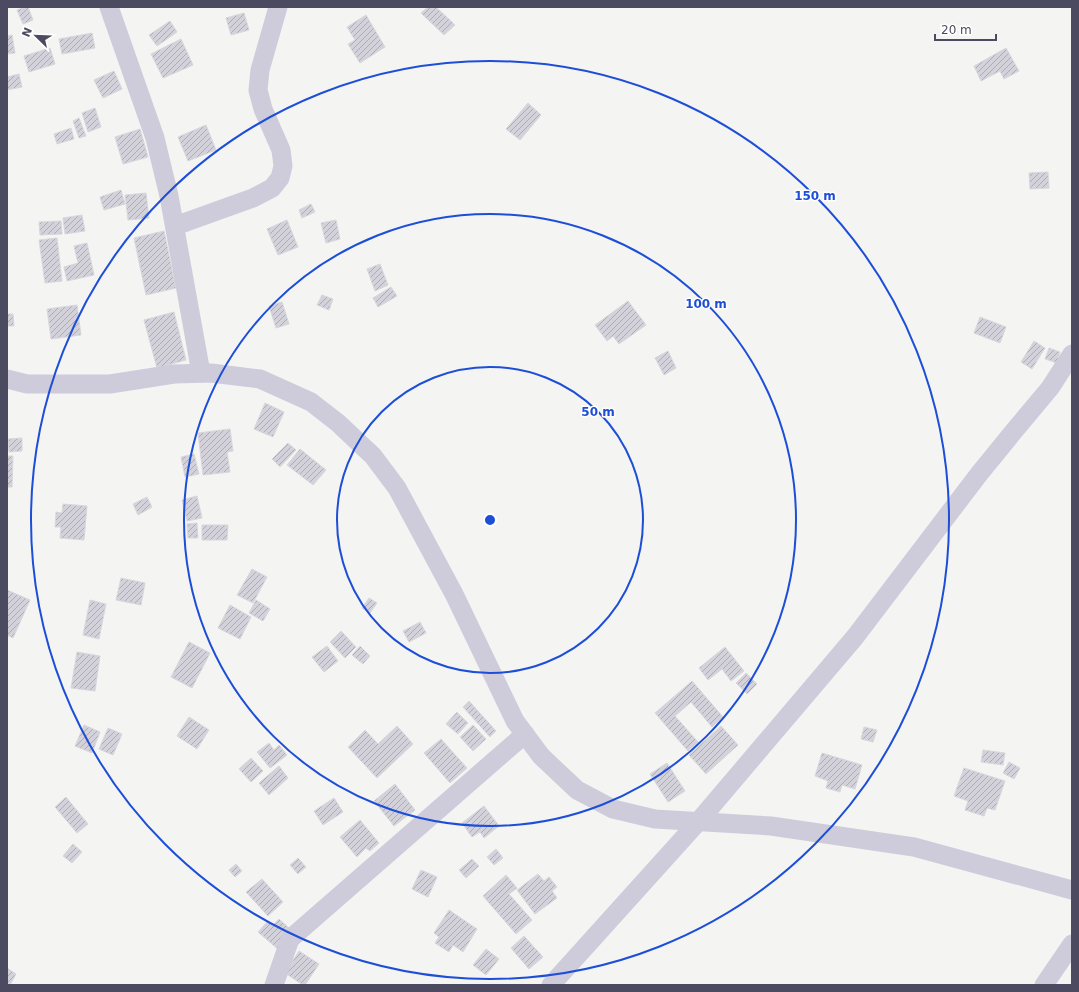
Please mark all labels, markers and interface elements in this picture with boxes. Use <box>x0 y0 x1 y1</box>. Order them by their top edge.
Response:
north arrow <box>16 16 56 56</box>
scale bar <box>935 16 996 42</box>
text: 20 m <box>941 23 972 37</box>
text: N <box>19 26 35 39</box>
text: 150 m <box>794 189 836 203</box>
text: 100 m <box>685 297 727 311</box>
text: 50 m <box>581 405 615 419</box>
centre of rings <box>483 513 497 527</box>

